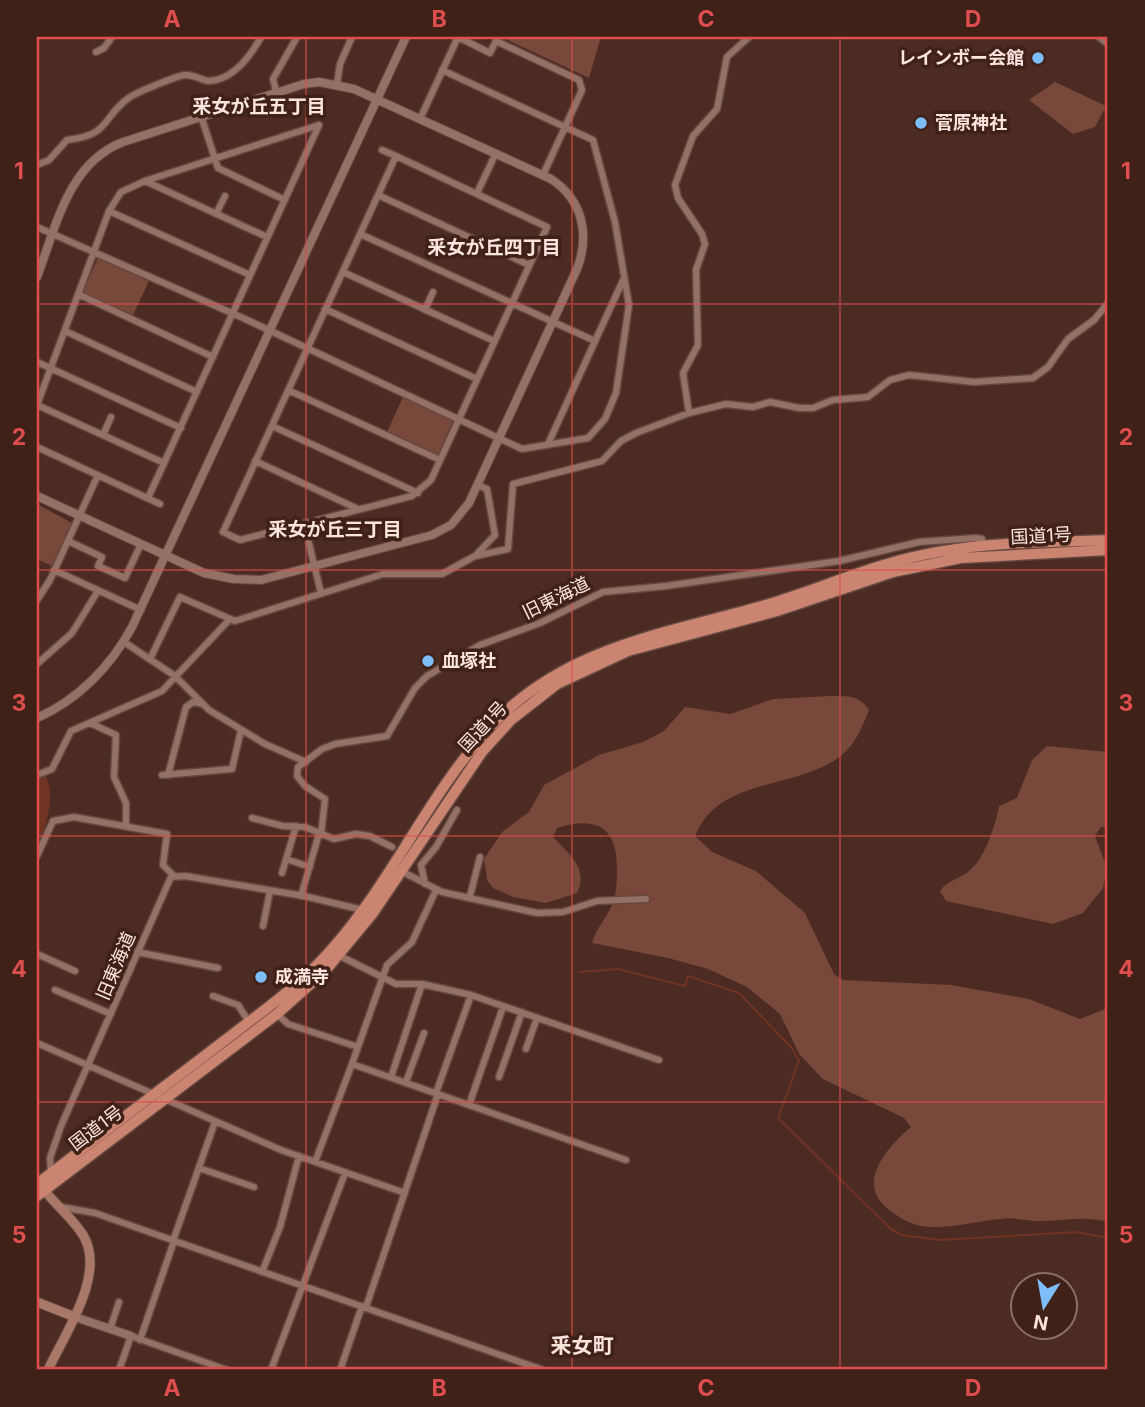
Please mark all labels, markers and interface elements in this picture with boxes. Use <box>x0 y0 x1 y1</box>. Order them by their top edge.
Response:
text: A <box>163 5 181 33</box>
text: B <box>431 5 447 33</box>
text: C <box>697 5 715 33</box>
text: D <box>965 5 981 33</box>
place label: レインボー会館 <box>898 47 1024 68</box>
marker: レインボー会館 <box>1030 50 1046 66</box>
district label: 釆女が丘五丁目 <box>192 95 326 118</box>
place label: 菅原神社 <box>935 112 1007 133</box>
marker: 菅原神社 <box>913 115 929 131</box>
text: 1 <box>14 157 24 185</box>
text: 1 <box>1121 157 1131 185</box>
district label: 釆女が丘四丁目 <box>427 236 561 259</box>
text: 2 <box>12 423 26 451</box>
text: 2 <box>1119 423 1133 451</box>
district label: 釆女が丘三丁目 <box>268 518 402 541</box>
street label: 国道1号 <box>1010 523 1072 548</box>
street label: 旧東海道 <box>519 572 593 623</box>
place label: 血塚社 <box>442 650 496 671</box>
marker: 血塚社 <box>420 653 436 669</box>
text: 3 <box>12 689 26 717</box>
text: 3 <box>1119 689 1133 717</box>
street label: 国道1号 <box>454 697 511 756</box>
street label: 旧東海道 <box>92 929 139 1003</box>
text: 4 <box>11 955 27 983</box>
text: 4 <box>1118 955 1134 983</box>
place label: 成満寺 <box>275 966 329 987</box>
marker: 成満寺 <box>253 969 269 985</box>
street label: 国道1号 <box>65 1101 127 1154</box>
text: 5 <box>12 1221 26 1249</box>
text: 5 <box>1119 1221 1133 1249</box>
north arrow <box>1009 1270 1078 1340</box>
text: N <box>1032 1310 1050 1335</box>
district label: 釆女町 <box>551 1333 614 1358</box>
text: A <box>163 1374 181 1402</box>
text: B <box>431 1374 447 1402</box>
text: C <box>697 1374 715 1402</box>
text: D <box>965 1374 981 1402</box>

